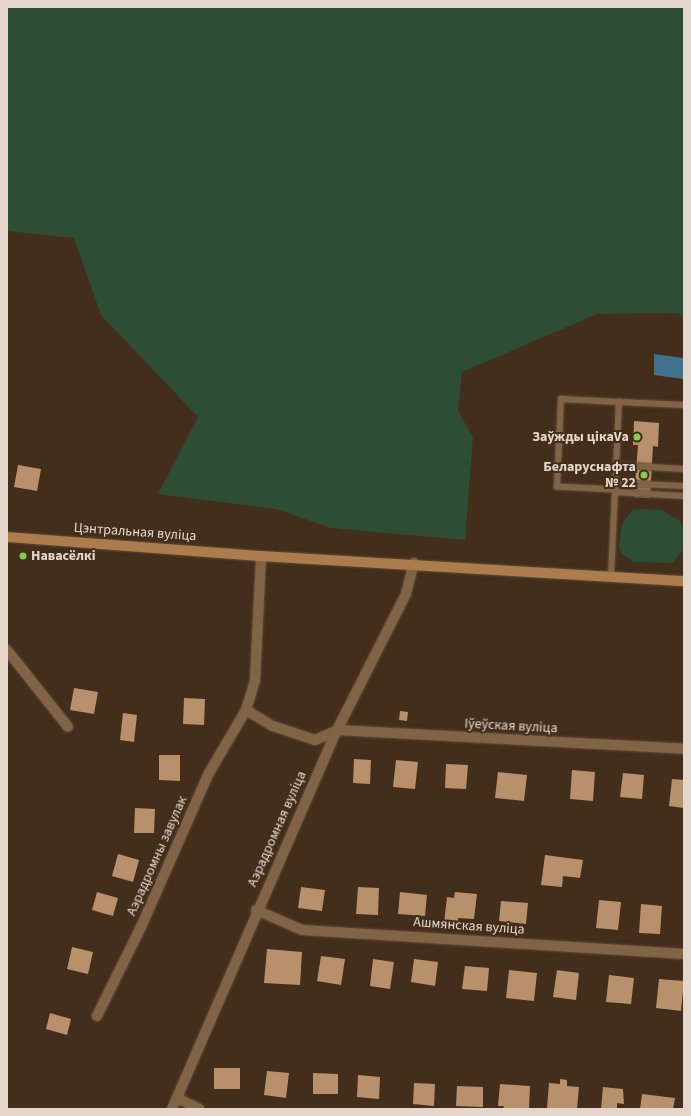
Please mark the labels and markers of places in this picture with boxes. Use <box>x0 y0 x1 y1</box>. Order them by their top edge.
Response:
place label: Заўжды цікаVа <box>532 429 629 445</box>
marker: Заўжды цікаVа <box>632 432 642 442</box>
place label: Беларуснафта № 22 <box>543 459 636 492</box>
marker: Беларуснафта № 22 <box>639 470 649 480</box>
place label: Навасёлкі <box>31 548 96 564</box>
marker: Навасёлкі <box>18 551 28 561</box>

